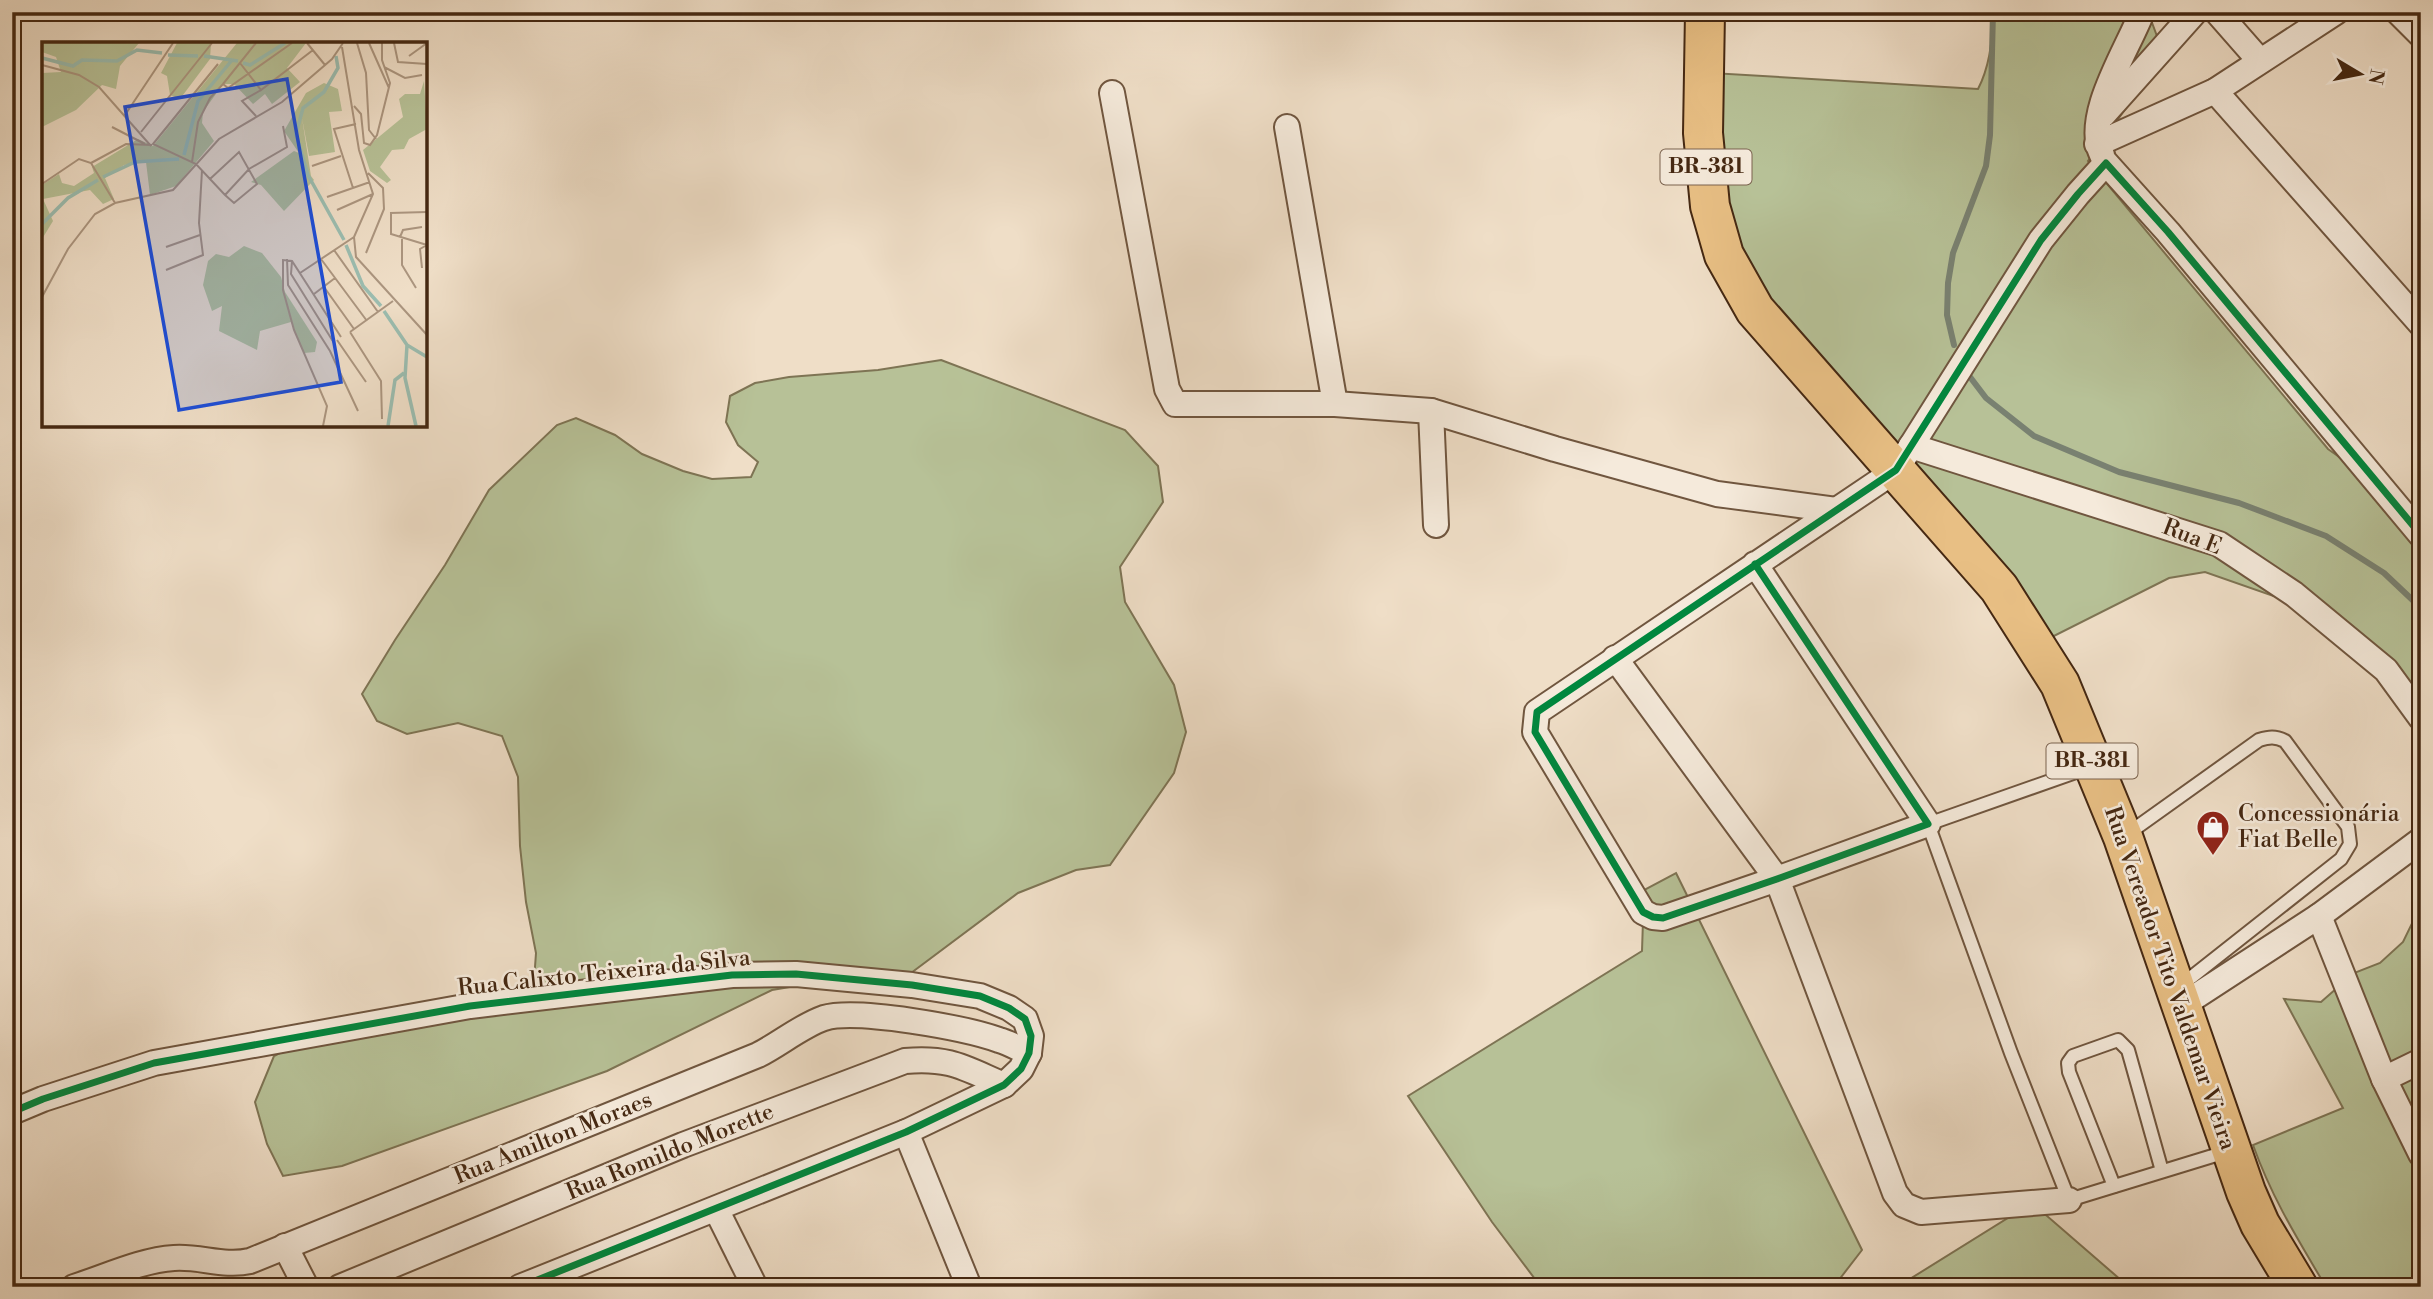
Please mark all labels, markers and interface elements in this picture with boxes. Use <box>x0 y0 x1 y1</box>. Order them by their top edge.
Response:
north arrow <box>2324 38 2394 108</box>
inset map <box>42 42 427 427</box>
text: N <box>2363 67 2389 86</box>
road number: BR-381 <box>1660 150 1752 184</box>
street label: Rua E <box>2158 513 2226 561</box>
road number: BR-381 <box>2046 744 2138 778</box>
place label: Concessionária Fiat Belle <box>2238 800 2400 854</box>
street label: Rua Vereador Tito Valdemar Vieira <box>2098 803 2242 1154</box>
shop icon: Concessionária Fiat Belle <box>2194 808 2232 857</box>
street label: Rua Calixto Teixeira da Silva <box>456 944 752 1002</box>
street label: Rua Amilton Moraes <box>450 1085 656 1191</box>
street label: Rua Romildo Morette <box>562 1098 778 1206</box>

